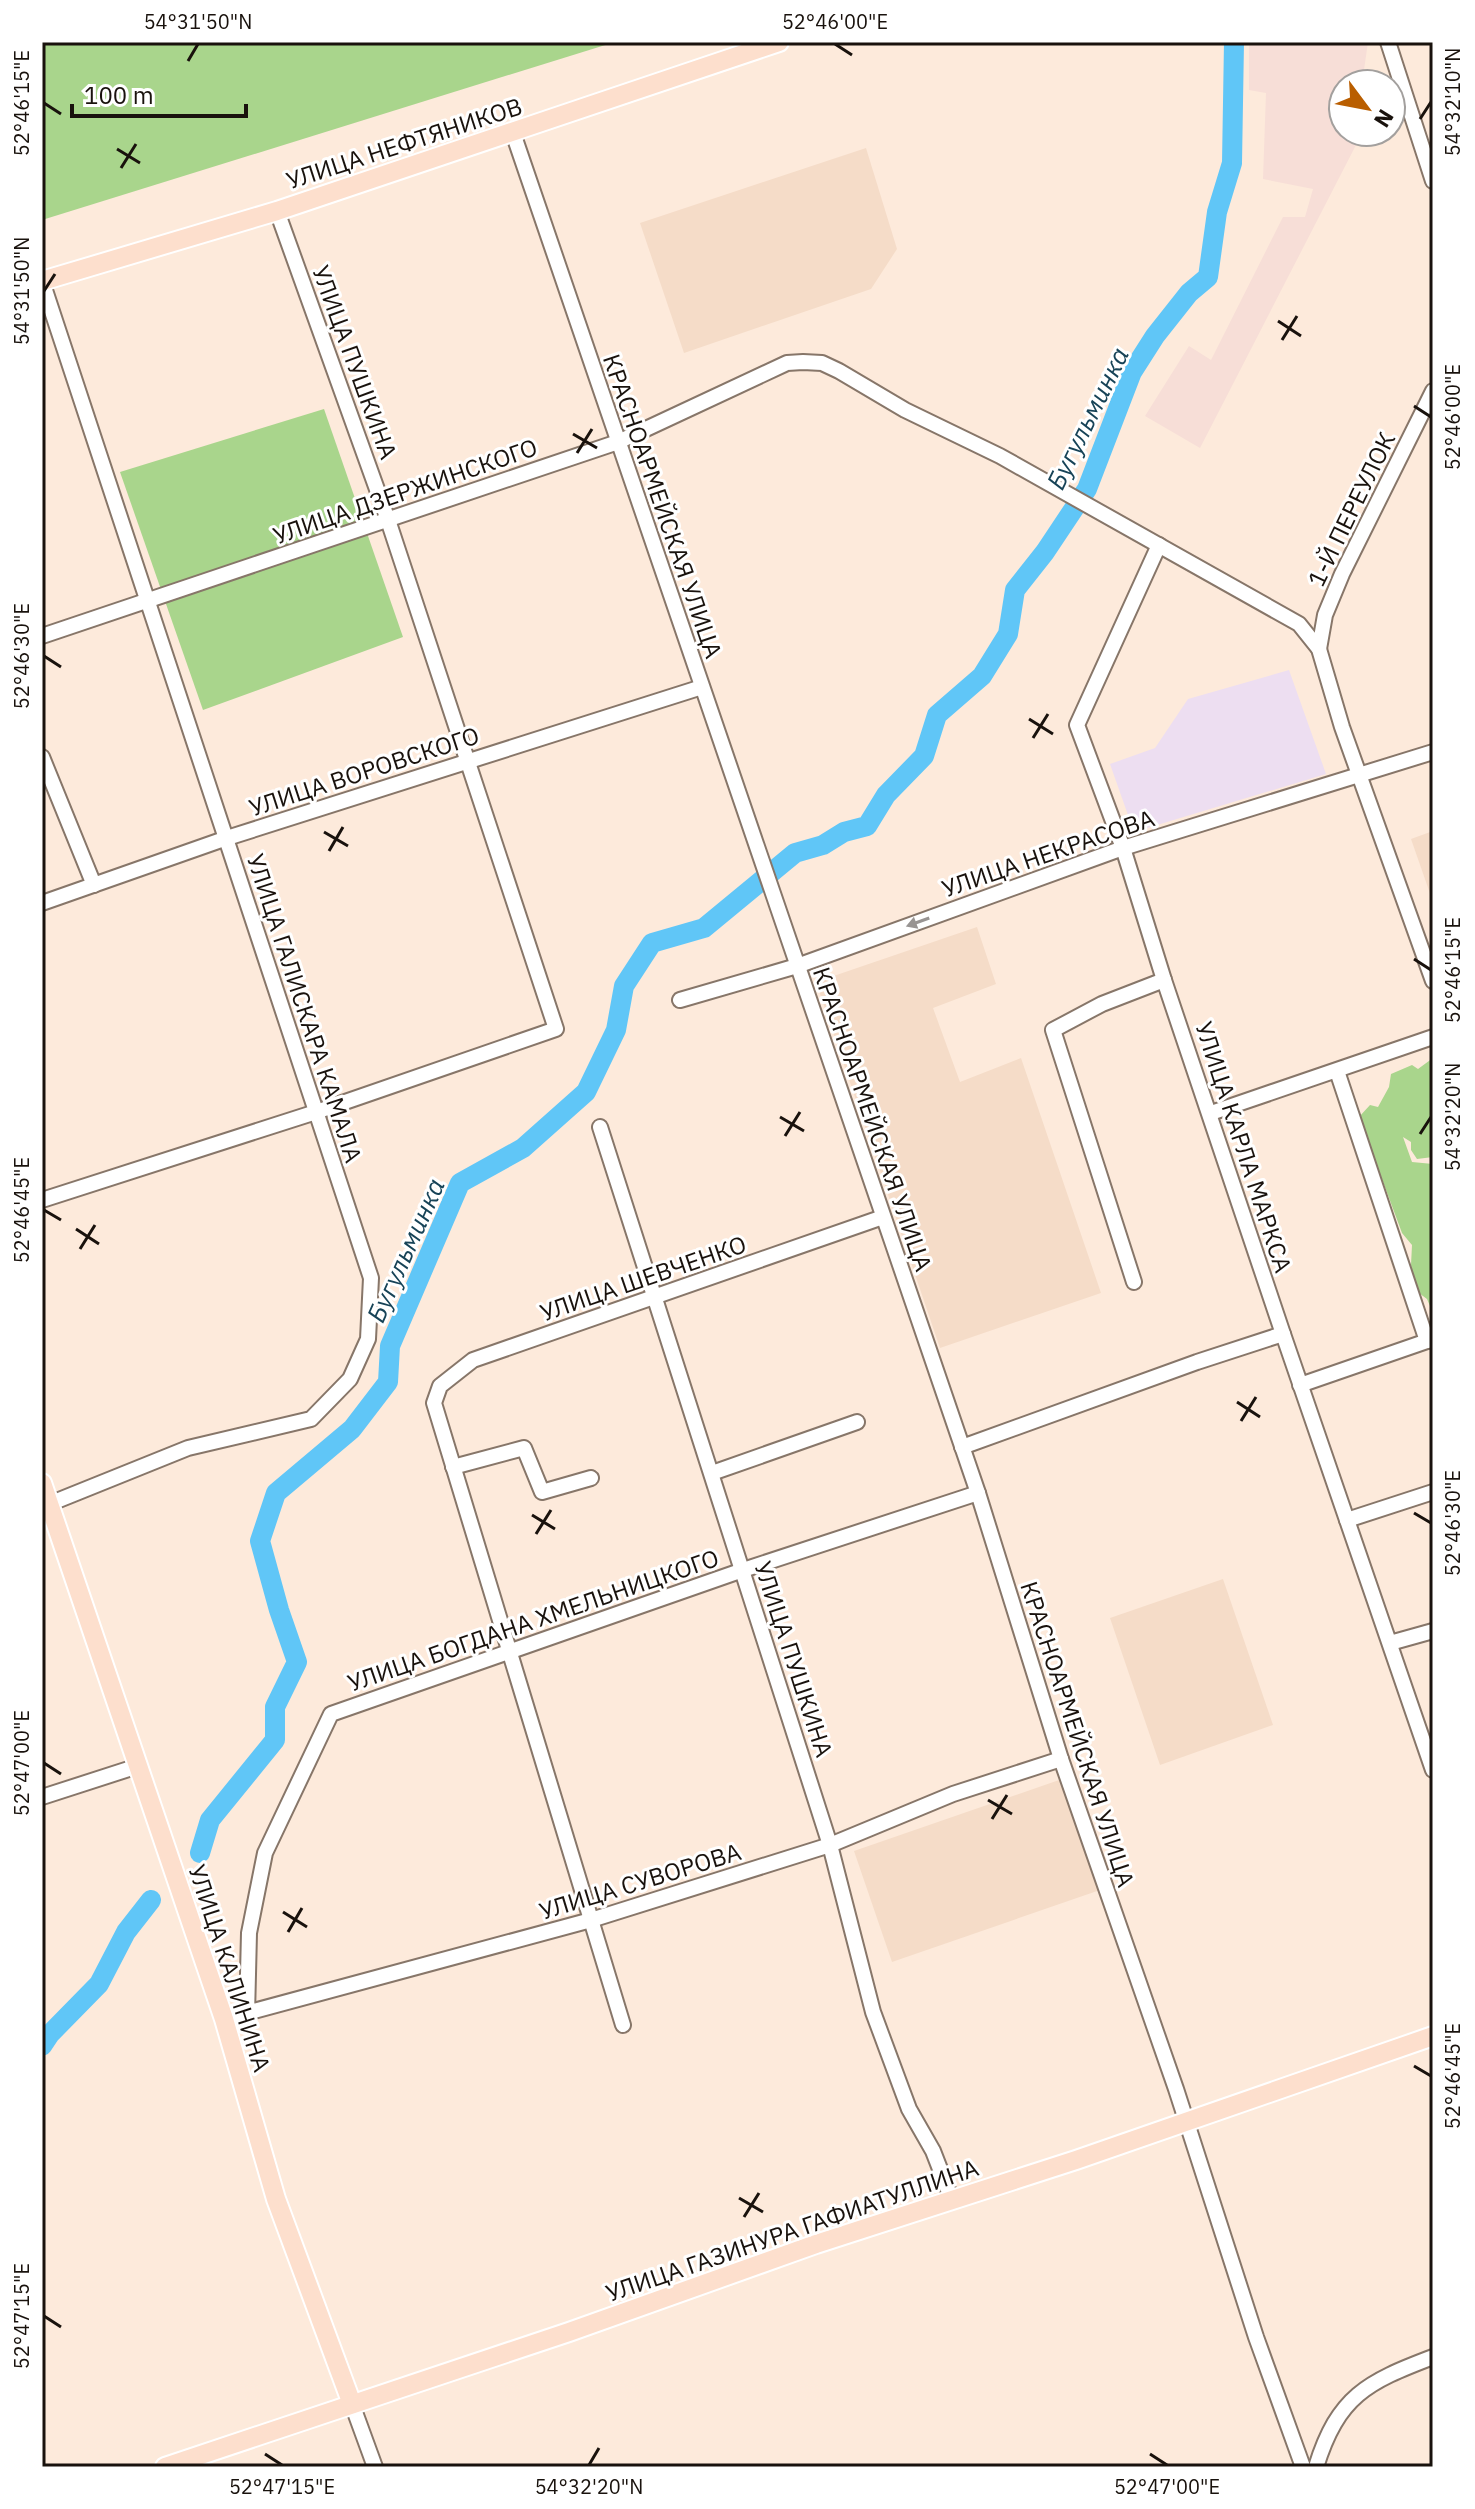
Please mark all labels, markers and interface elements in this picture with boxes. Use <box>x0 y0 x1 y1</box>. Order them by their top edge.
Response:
text: 54°31'50"N <box>144 8 252 35</box>
text: 52°46'00"E <box>782 8 888 35</box>
text: 54°32'10"N <box>1439 48 1466 156</box>
text: 52°46'15"E <box>8 50 35 156</box>
scale bar <box>72 68 246 118</box>
north arrow <box>1327 68 1407 148</box>
text: 100 m <box>84 79 154 111</box>
street label: УЛИЦА НЕФТЯНИКОВ <box>282 90 526 196</box>
text: N <box>1368 104 1401 133</box>
text: 54°31'50"N <box>8 237 35 345</box>
street label: УЛИЦА ПУШКИНА <box>305 261 405 463</box>
water label: Бугульминка <box>1038 341 1136 495</box>
street label: КРАСНОАРМЕЙСКАЯ УЛИЦА <box>596 350 730 662</box>
text: 52°46'00"E <box>1439 364 1466 470</box>
street label: 1-Й ПЕРЕУЛОК <box>1300 426 1402 592</box>
street label: УЛИЦА ДЗЕРЖИНСКОГО <box>269 431 541 551</box>
text: 52°46'30"E <box>8 603 35 709</box>
street label: УЛИЦА ВОРОВСКОГО <box>245 719 483 823</box>
street label: УЛИЦА НЕКРАСОВА <box>937 802 1159 904</box>
street label: УЛИЦА ГАЛИСКАРА КАМАЛА <box>240 850 370 1166</box>
one-way arrow <box>906 917 930 929</box>
text: 52°46'15"E <box>1439 917 1466 1023</box>
street label: КРАСНОАРМЕЙСКАЯ УЛИЦА <box>806 963 940 1275</box>
street label: УЛИЦА КАРЛА МАРКСА <box>1188 1017 1300 1277</box>
text: 54°32'20"N <box>1439 1063 1466 1171</box>
text: 52°46'45"E <box>8 1157 35 1263</box>
water label: Бугульминка <box>358 1173 452 1327</box>
street label: УЛИЦА ШЕВЧЕНКО <box>536 1228 750 1328</box>
text: 52°46'30"E <box>1439 1470 1466 1576</box>
street label: УЛИЦА БОГДАНА ХМЕЛЬНИЦКОГО <box>343 1541 723 1699</box>
street label: УЛИЦА ПУШКИНА <box>747 1557 841 1761</box>
street label: КРАСНОАРМЕЙСКАЯ УЛИЦА <box>1013 1577 1143 1891</box>
text: 52°47'00"E <box>8 1710 35 1816</box>
street label: УЛИЦА СУВОРОВА <box>535 1835 745 1927</box>
street label: УЛИЦА КАЛИНИНА <box>181 1860 279 2076</box>
text: 52°46'45"E <box>1439 2023 1466 2129</box>
street label: УЛИЦА ГАЗИНУРА ГАФИАТУЛЛИНА <box>601 2151 983 2309</box>
text: 52°47'15"E <box>8 2263 35 2369</box>
text: 52°47'15"E <box>229 2473 335 2500</box>
text: 54°32'20"N <box>535 2473 643 2500</box>
text: 52°47'00"E <box>1114 2473 1220 2500</box>

